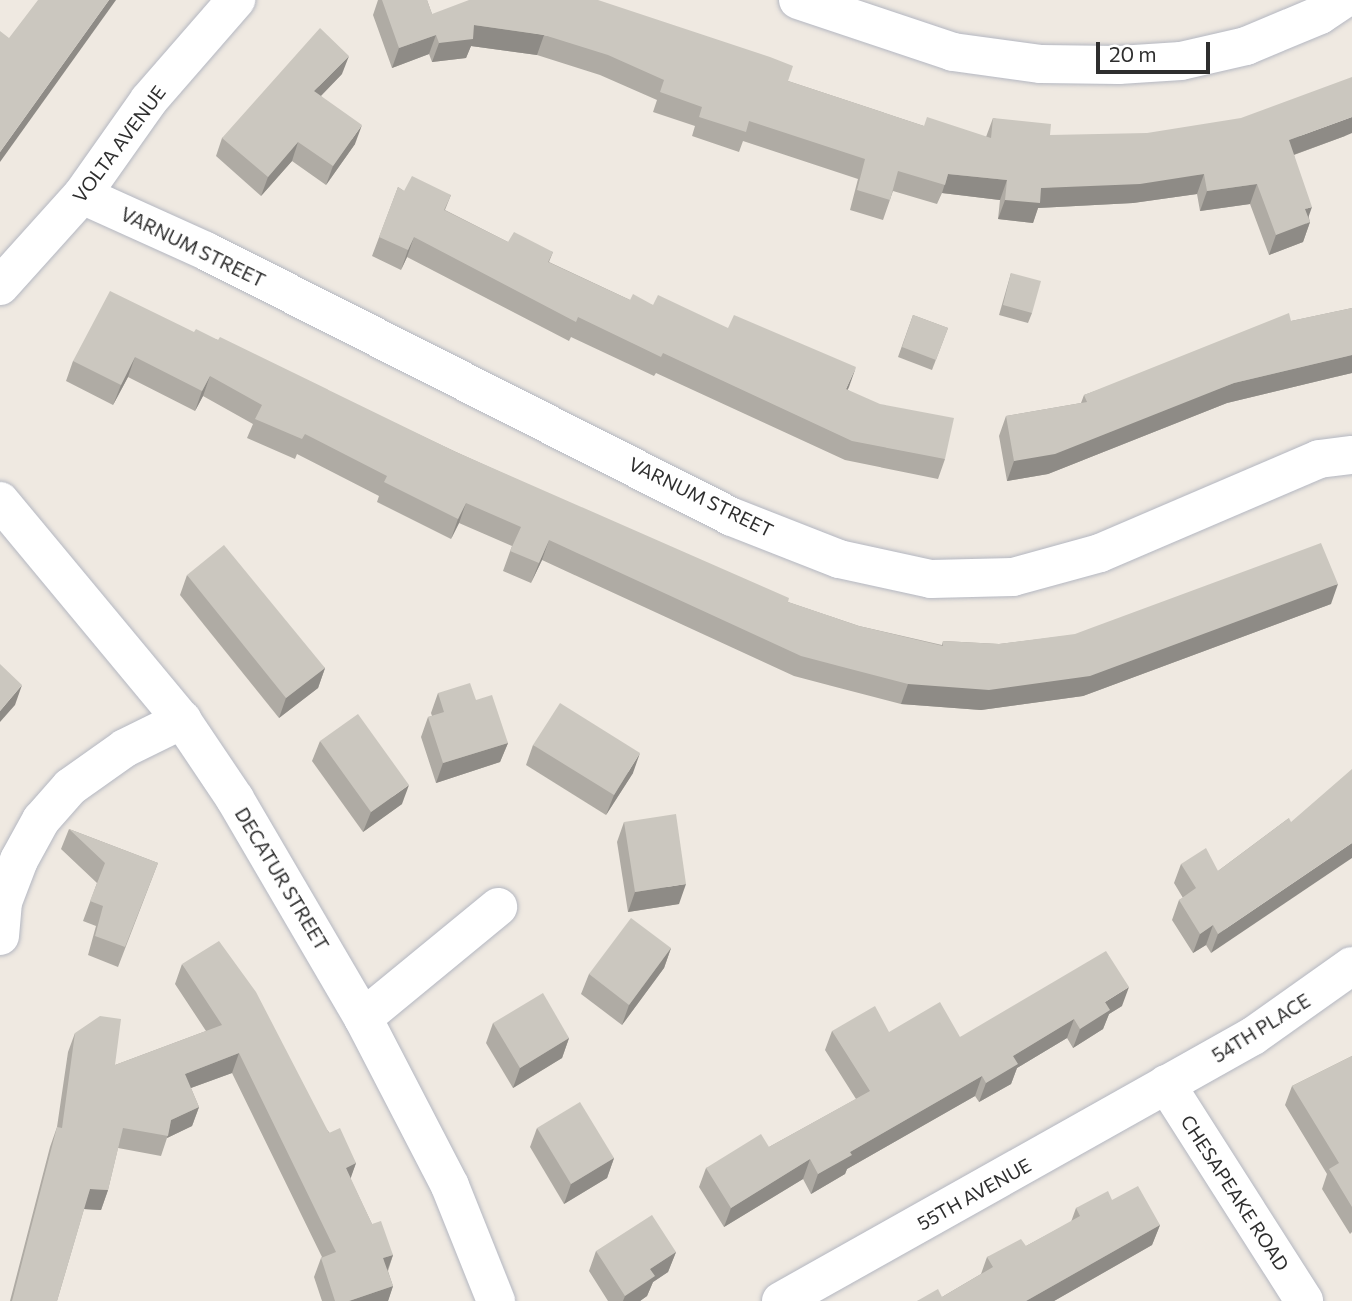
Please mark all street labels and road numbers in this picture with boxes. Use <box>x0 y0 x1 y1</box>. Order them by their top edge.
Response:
street label: VOLTA AVENUE <box>68 81 170 207</box>
street label: VARNUM STREET <box>117 202 269 292</box>
street label: VARNUM STREET <box>625 452 777 542</box>
street label: DECATUR STREET <box>230 803 334 955</box>
street label: 54TH PLACE <box>1208 989 1314 1067</box>
street label: CHESAPEAKE ROAD <box>1176 1111 1294 1275</box>
street label: 55TH AVENUE <box>913 1153 1035 1235</box>

